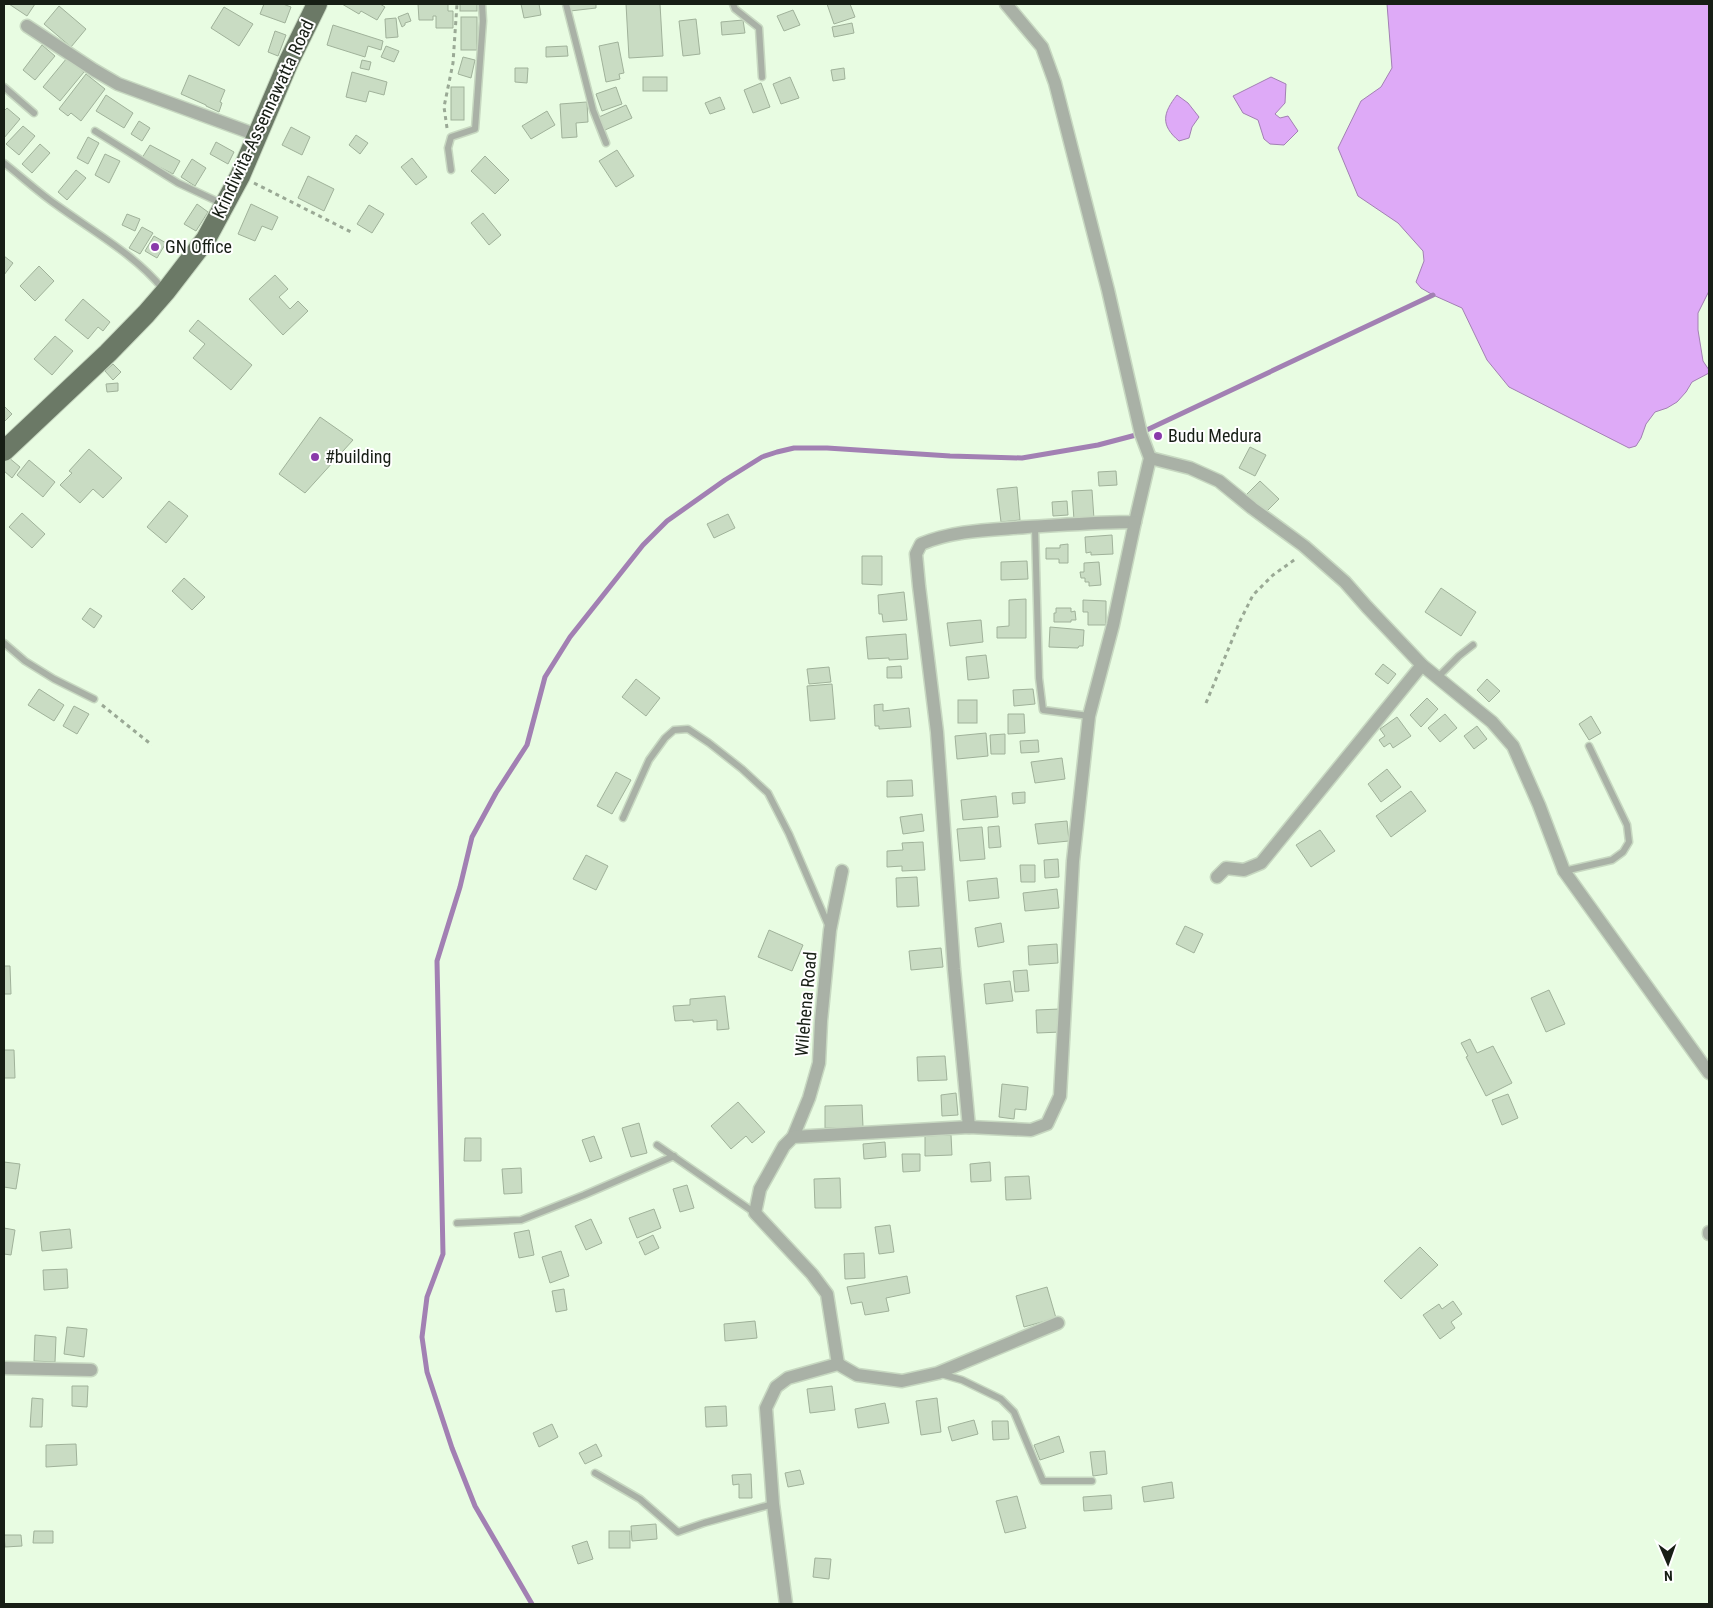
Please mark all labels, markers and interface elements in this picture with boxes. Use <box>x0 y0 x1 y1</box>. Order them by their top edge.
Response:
street label: Krindiwita-Assennawatta Road <box>207 16 318 221</box>
place label: GN Office <box>165 236 232 257</box>
marker: GN Office <box>149 241 161 253</box>
place label: Budu Medura <box>1168 425 1262 446</box>
marker: Budu Medura <box>1152 430 1164 442</box>
place label: #building <box>325 446 391 467</box>
marker: #building <box>309 451 321 463</box>
street label: Wilehena Road <box>790 951 821 1057</box>
north arrow <box>1643 1538 1693 1588</box>
text: N <box>1664 1568 1673 1584</box>

